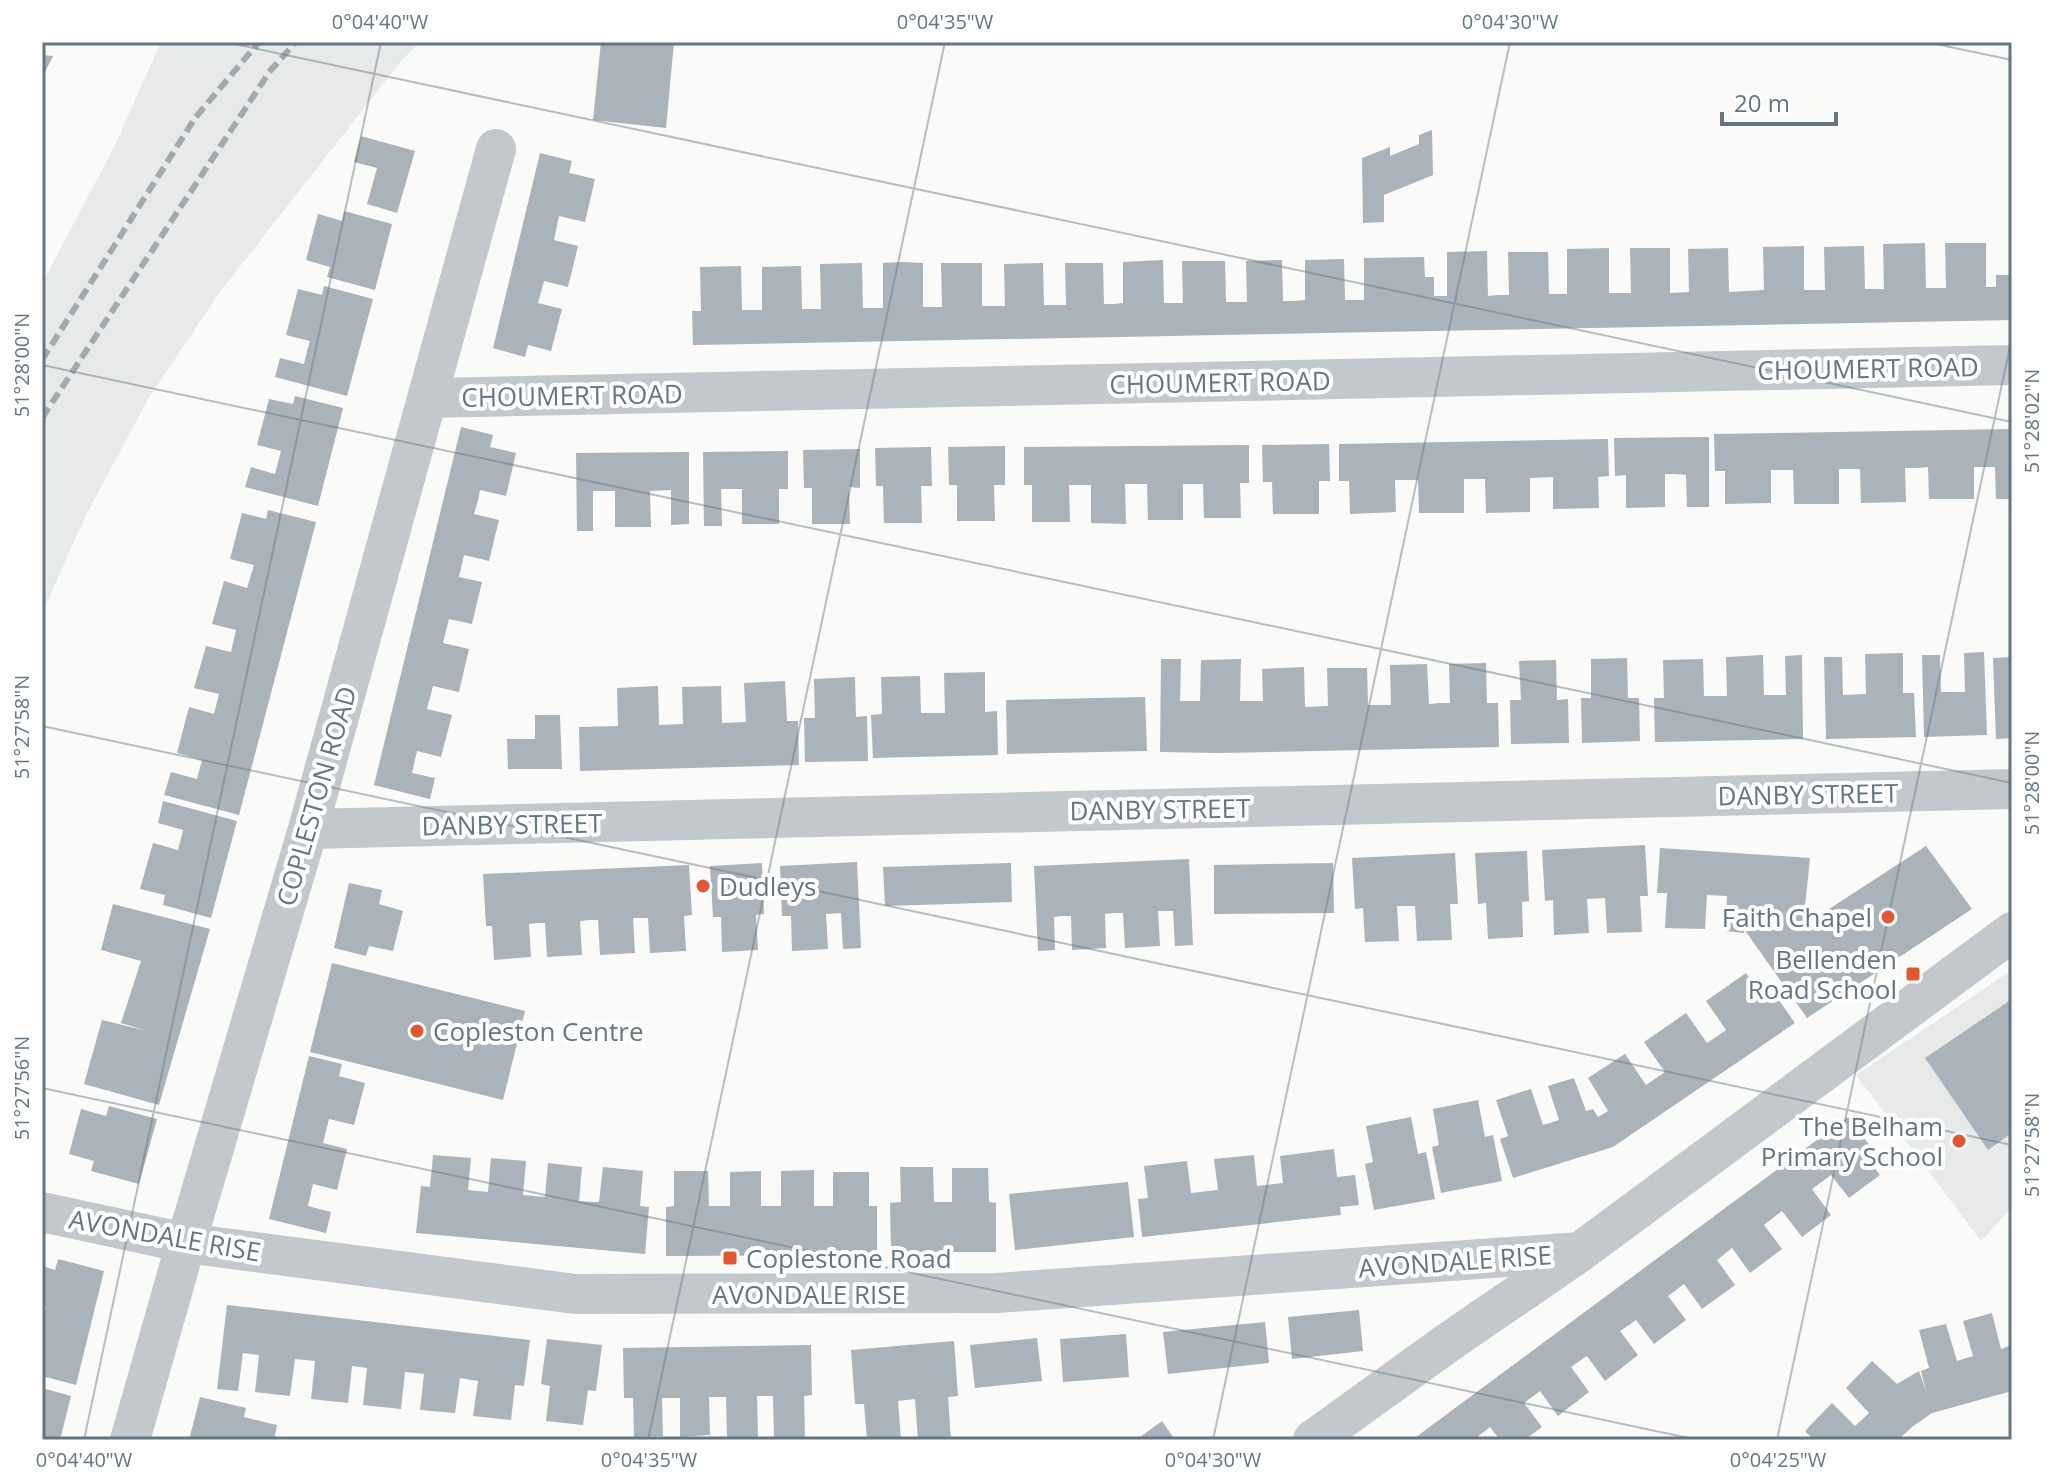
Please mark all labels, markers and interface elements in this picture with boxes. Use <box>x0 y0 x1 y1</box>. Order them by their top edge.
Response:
text: 0°04'40"W <box>332 8 429 35</box>
text: 0°04'35"W <box>897 8 994 35</box>
text: 0°04'30"W <box>1462 8 1559 35</box>
scale bar <box>1722 76 1836 126</box>
text: 20 m <box>1734 86 1790 119</box>
text: 51°28'00"N <box>8 313 35 417</box>
street label: CHOUMERT ROAD <box>1757 348 1979 388</box>
street label: CHOUMERT ROAD <box>1109 362 1331 402</box>
text: 51°28'02"N <box>2018 369 2045 473</box>
street label: CHOUMERT ROAD <box>461 375 683 415</box>
text: 51°27'58"N <box>8 675 35 779</box>
street label: COPLESTON ROAD <box>267 682 365 910</box>
text: 51°28'00"N <box>2018 731 2045 835</box>
street label: DANBY STREET <box>1717 774 1899 814</box>
street label: DANBY STREET <box>1069 789 1251 829</box>
street label: DANBY STREET <box>421 804 603 844</box>
place label: Dudleys <box>719 868 816 904</box>
marker: Dudleys <box>694 877 712 895</box>
place label: Faith Chapel <box>1722 899 1872 935</box>
marker: Faith Chapel <box>1879 908 1897 926</box>
place label: Bellenden Road School <box>1748 941 1897 1007</box>
marker: Bellenden Road School <box>1904 965 1922 983</box>
place label: Copleston Centre <box>433 1013 644 1049</box>
marker: Copleston Centre <box>408 1022 426 1040</box>
text: 51°27'56"N <box>8 1036 35 1140</box>
text: 51°27'58"N <box>2018 1093 2045 1197</box>
place label: The Belham Primary School <box>1761 1108 1943 1174</box>
marker: The Belham Primary School <box>1950 1132 1968 1150</box>
street label: AVONDALE RISE <box>66 1200 264 1270</box>
street label: AVONDALE RISE <box>1357 1236 1553 1286</box>
place label: Coplestone Road <box>746 1240 952 1276</box>
marker: Coplestone Road <box>721 1249 739 1267</box>
street label: AVONDALE RISE <box>712 1276 906 1312</box>
text: 0°04'40"W <box>36 1446 133 1473</box>
text: 0°04'35"W <box>601 1446 698 1473</box>
text: 0°04'30"W <box>1165 1446 1262 1473</box>
text: 0°04'25"W <box>1730 1446 1827 1473</box>

